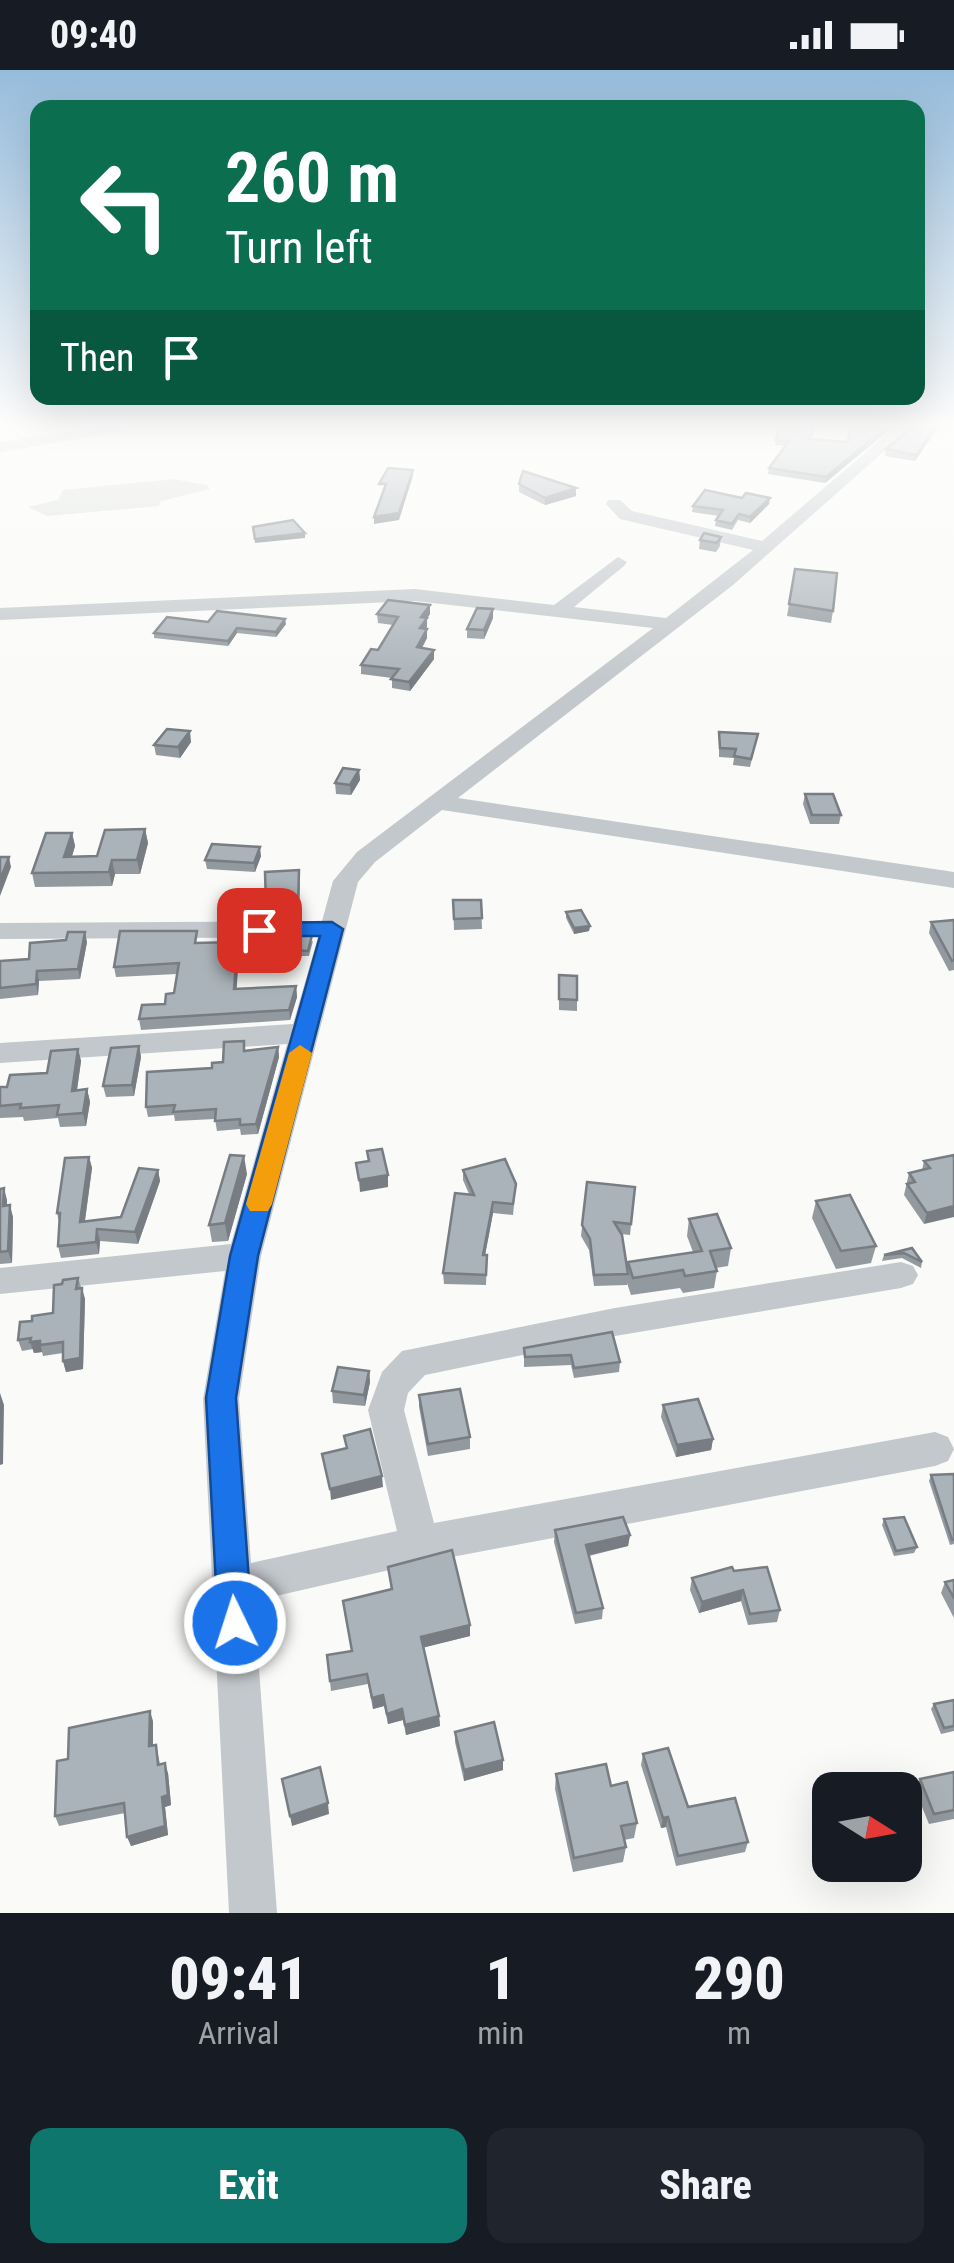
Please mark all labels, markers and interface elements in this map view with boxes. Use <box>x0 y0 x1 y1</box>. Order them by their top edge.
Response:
text: 09:40 <box>50 13 137 57</box>
text: 260 m <box>225 137 399 219</box>
icon: left <box>60 140 190 270</box>
text: Turn left <box>225 221 373 274</box>
icon: arrive <box>154 330 209 385</box>
text: Then <box>60 336 134 380</box>
pin <box>217 888 302 973</box>
icon: arrive <box>232 903 287 958</box>
position arrow <box>183 1571 287 1675</box>
north arrow <box>812 1772 922 1882</box>
map controls <box>812 1772 922 1882</box>
text: 09:41 <box>169 1943 308 2014</box>
text: 1 <box>485 1943 516 2014</box>
text: 290 <box>693 1943 785 2014</box>
text: Arrival <box>198 2014 279 2052</box>
text: min <box>477 2014 524 2052</box>
text: m <box>727 2014 751 2052</box>
button: Exit <box>30 2128 467 2243</box>
button: Share <box>487 2128 924 2243</box>

